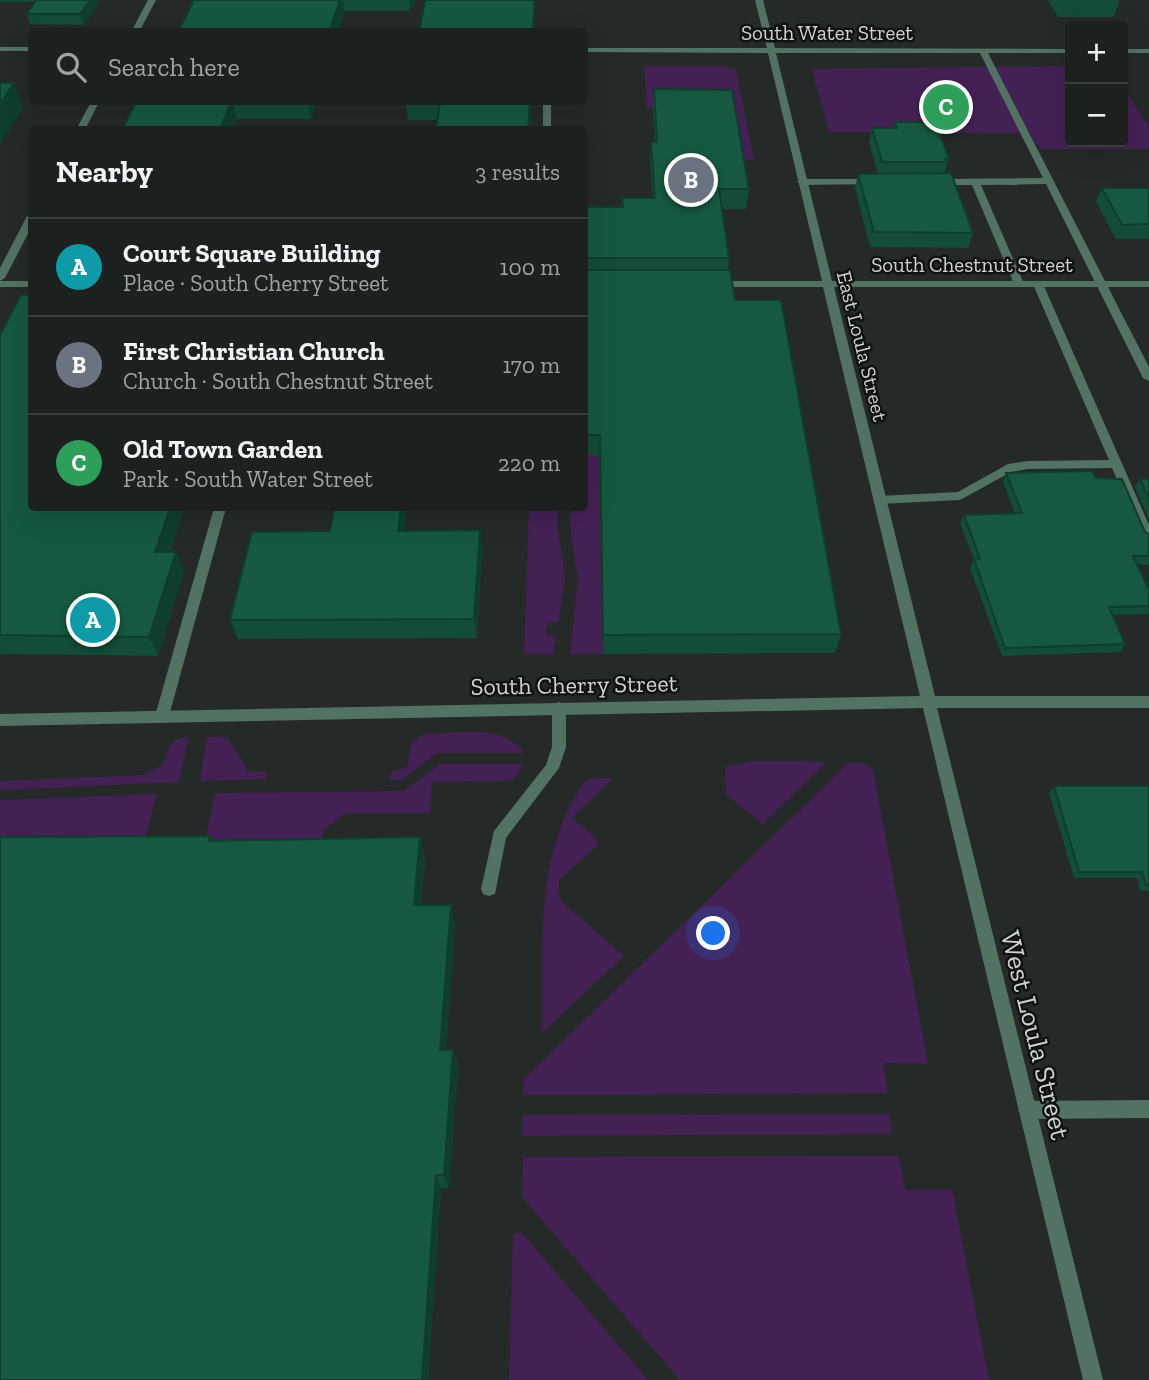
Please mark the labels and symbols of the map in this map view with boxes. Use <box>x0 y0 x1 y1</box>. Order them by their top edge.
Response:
street label: South Water Street <box>741 20 913 45</box>
pin: C <box>923 81 969 133</box>
pin: B <box>668 154 714 206</box>
street label: South Chestnut Street <box>871 252 1073 277</box>
street label: East Loula Street <box>832 268 893 424</box>
pin: A <box>70 594 116 646</box>
street label: South Cherry Street <box>470 668 678 701</box>
your location <box>696 916 730 950</box>
street label: West Loula Street <box>994 928 1077 1143</box>

